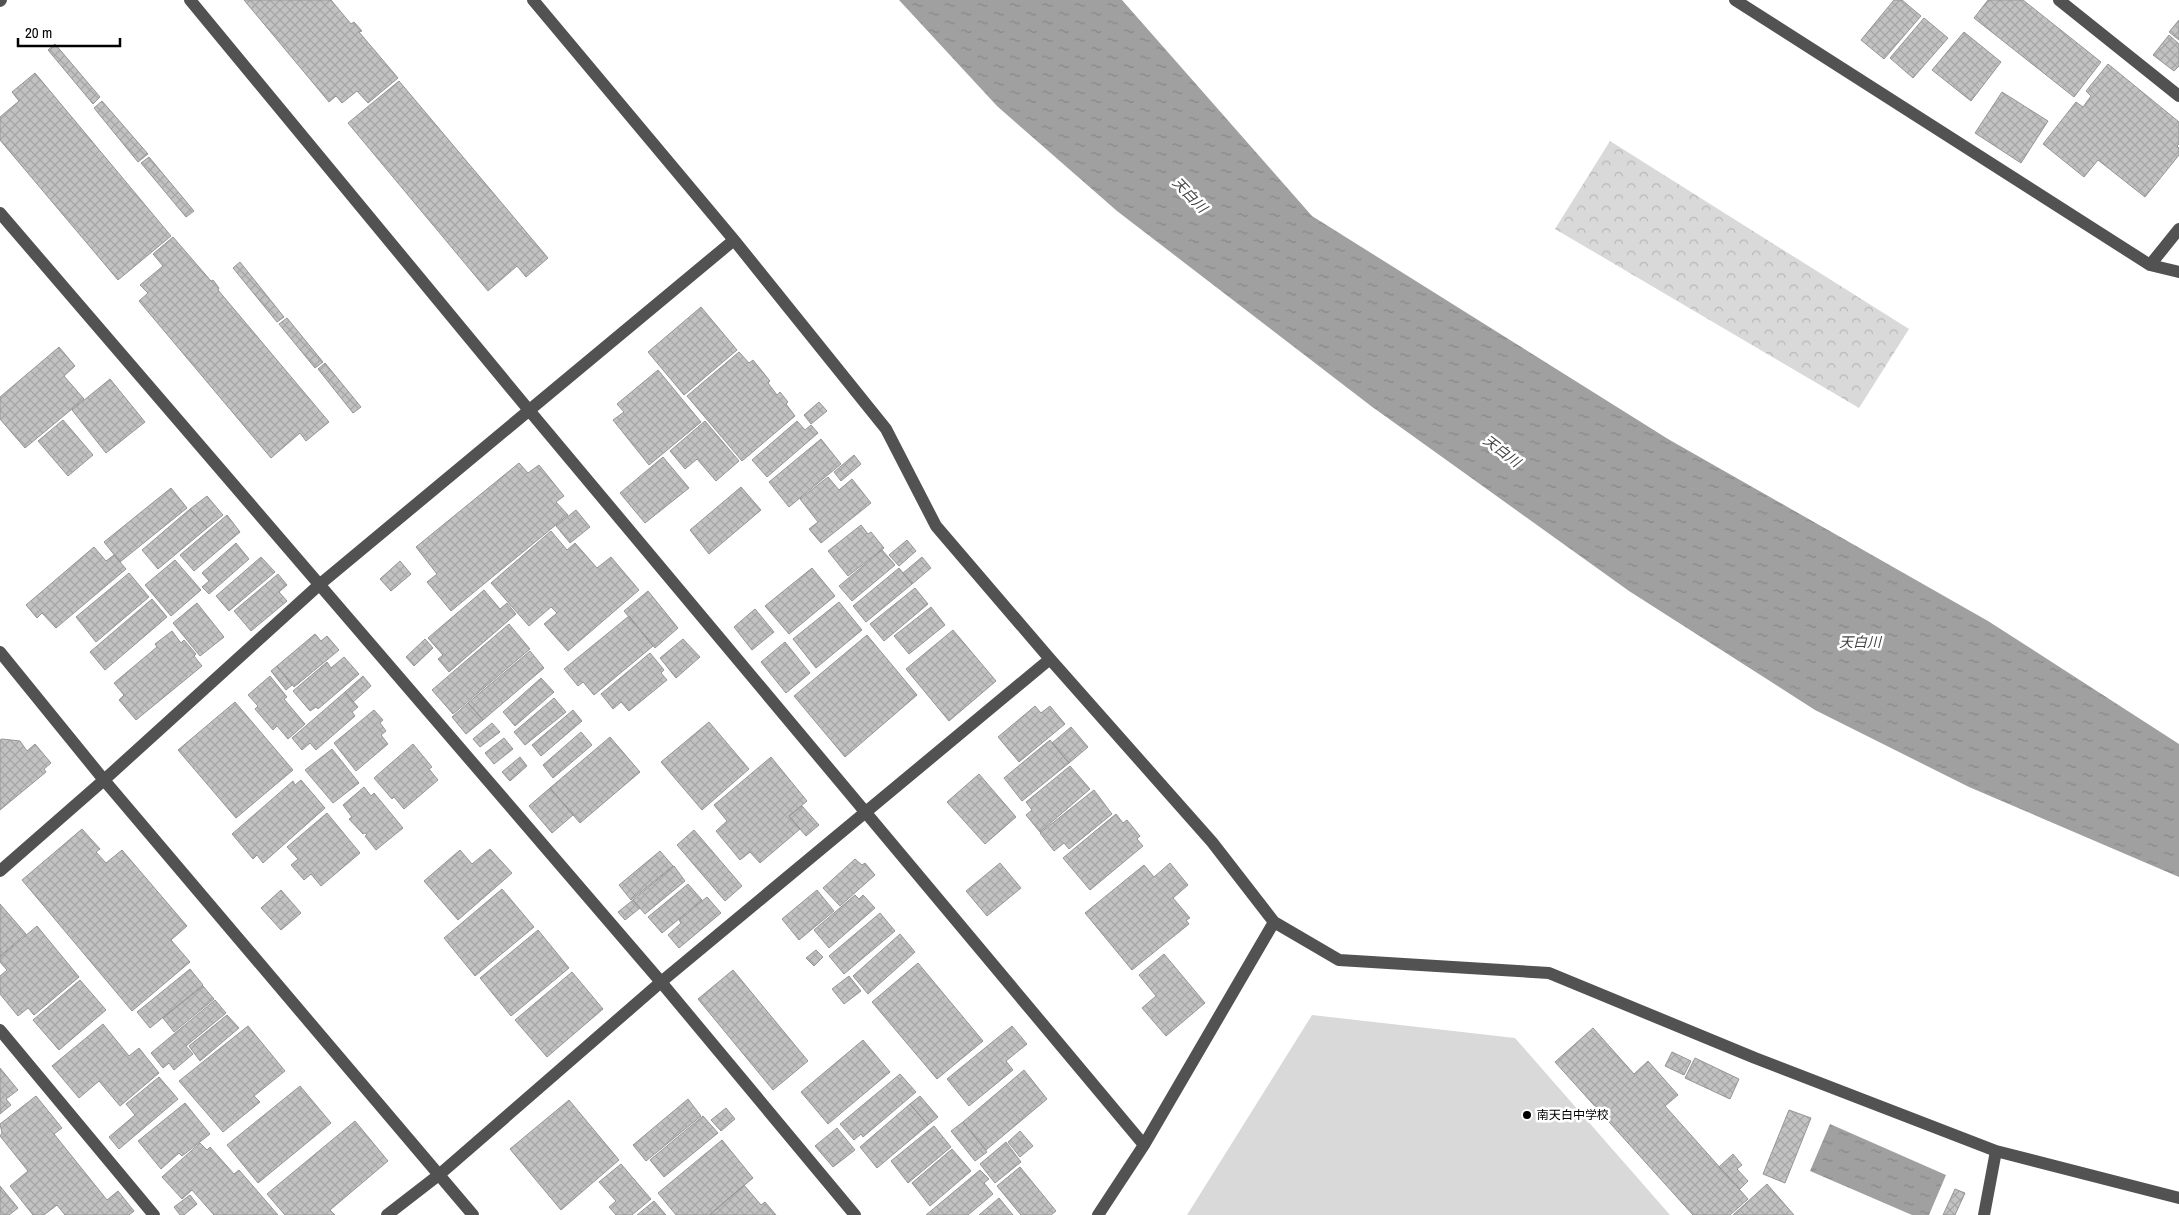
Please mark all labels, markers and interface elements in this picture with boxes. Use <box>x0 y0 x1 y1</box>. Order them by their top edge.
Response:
scale bar <box>18 15 120 47</box>
text: 20 m <box>25 22 52 43</box>
water label: 天白川 <box>1169 174 1212 218</box>
water label: 天白川 <box>1480 431 1526 472</box>
water label: 天白川 <box>1839 633 1883 651</box>
place label: 南天白中学校 <box>1537 1107 1609 1123</box>
marker: 南天白中学校 <box>1521 1109 1533 1121</box>

